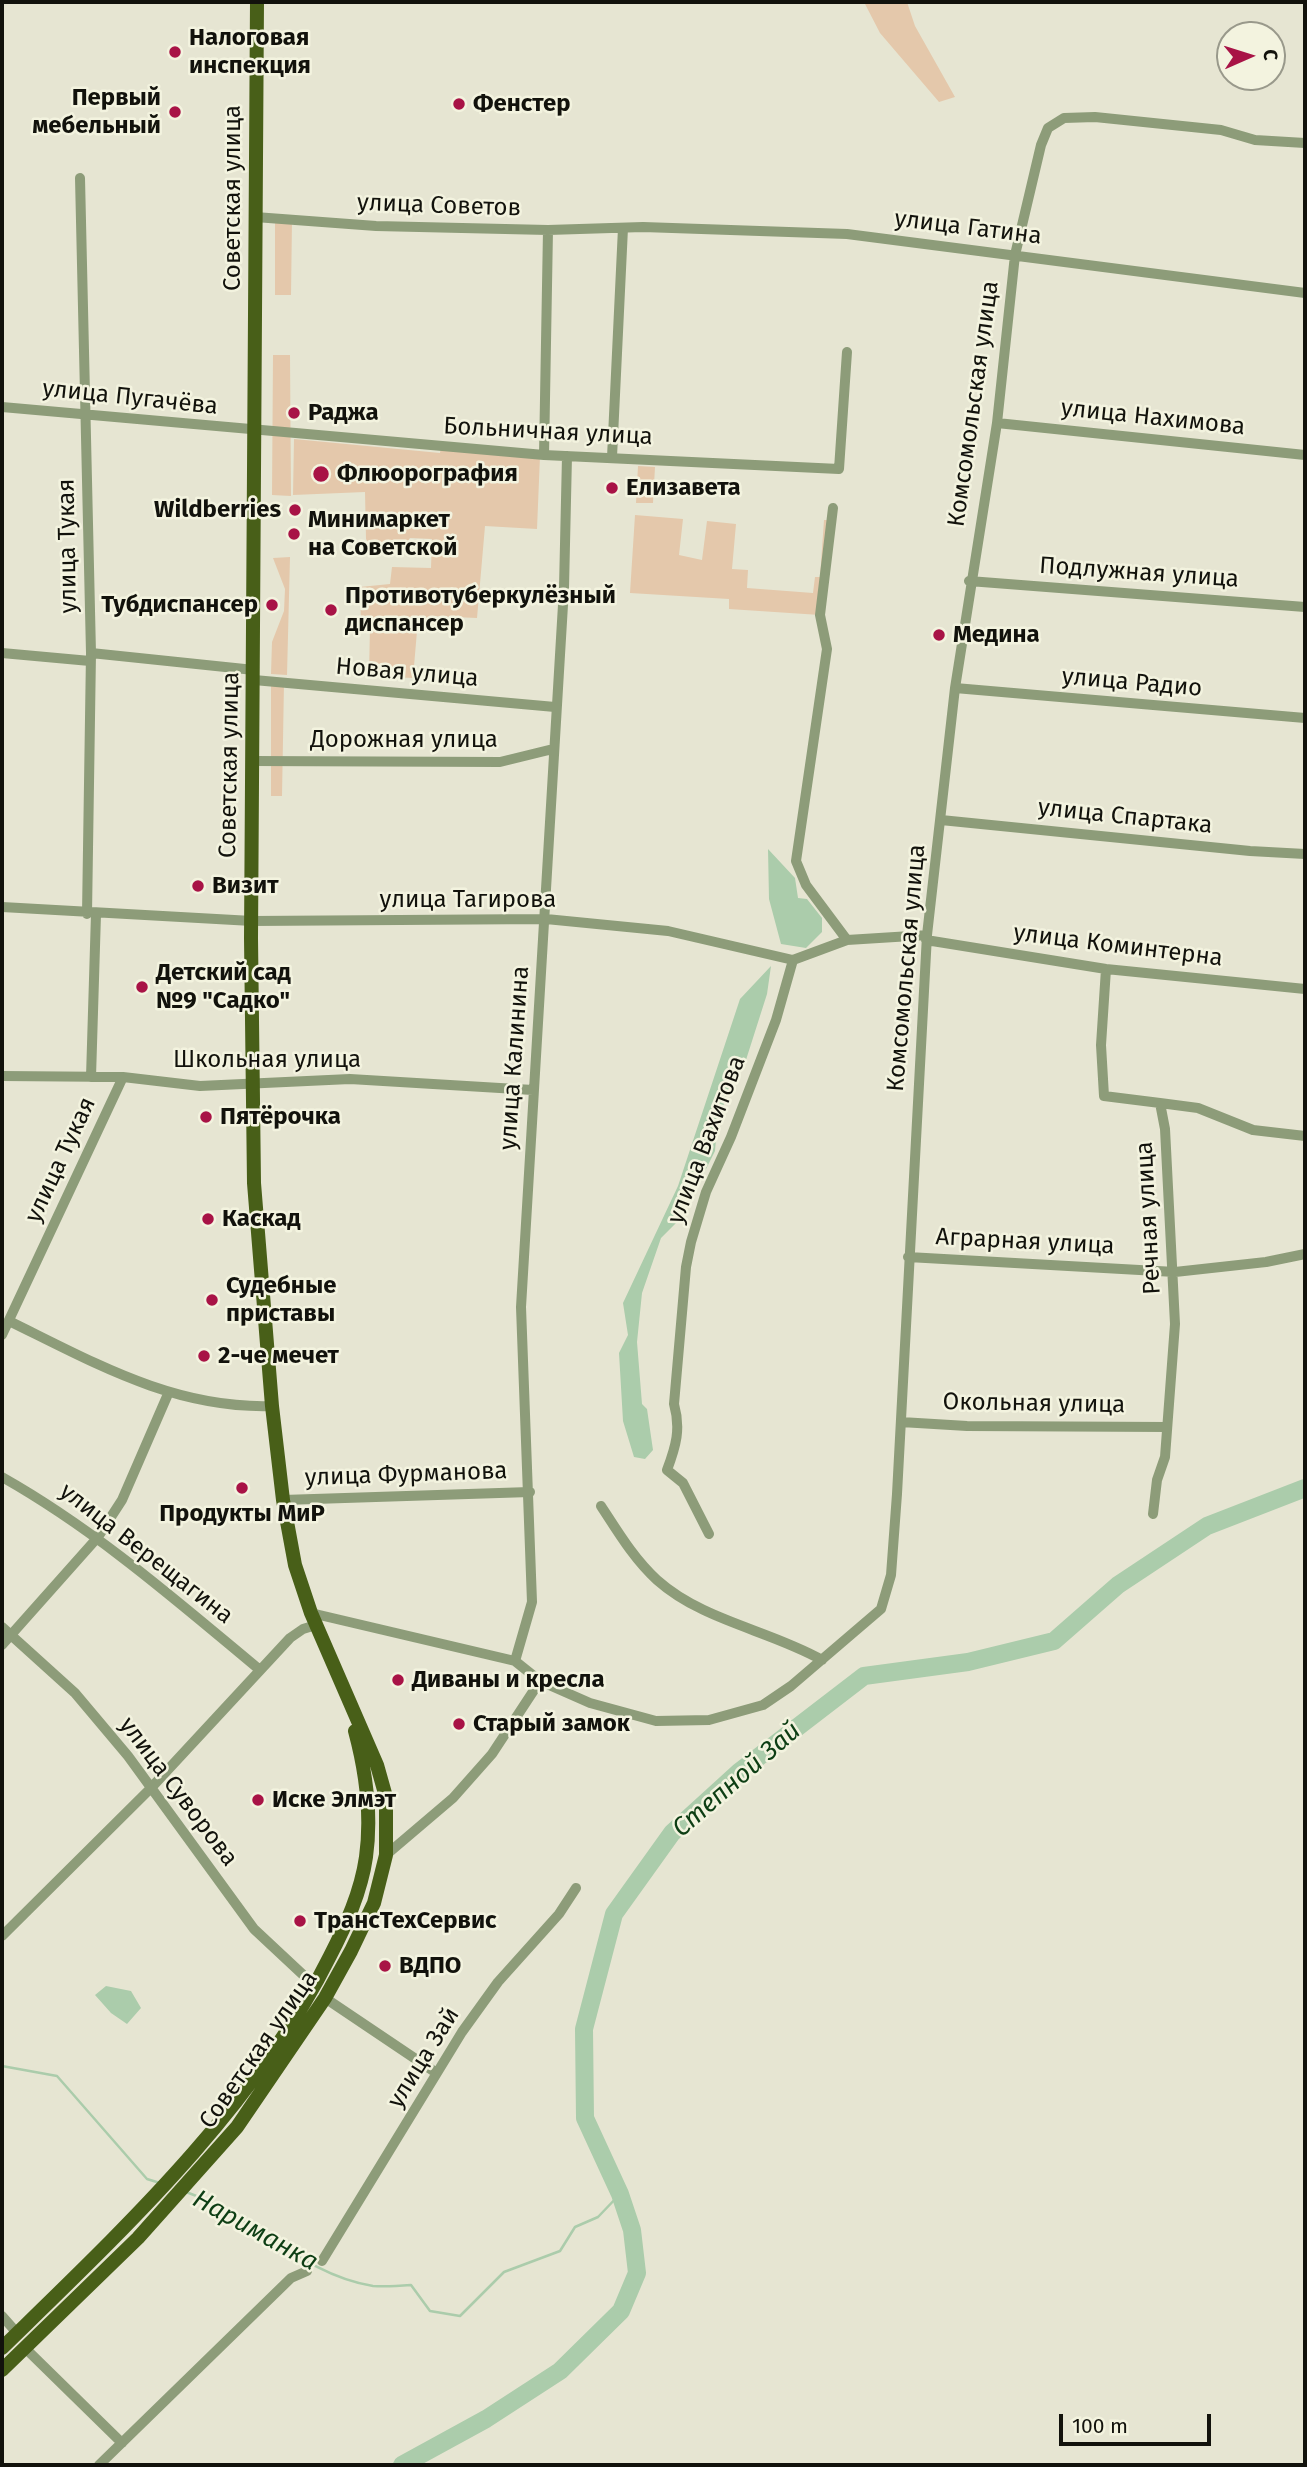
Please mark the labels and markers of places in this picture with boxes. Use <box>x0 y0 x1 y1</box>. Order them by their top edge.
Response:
place label: Налоговая инспекция <box>189 24 311 80</box>
marker: Налоговая инспекция <box>167 44 183 60</box>
place label: Первый мебельный <box>32 84 161 140</box>
place label: Фенстер <box>473 90 571 118</box>
marker: Фенстер <box>451 96 467 112</box>
marker: Первый мебельный <box>167 104 183 120</box>
place label: Раджа <box>308 399 379 427</box>
marker: Раджа <box>286 405 302 421</box>
place label: Флюорография <box>337 460 518 488</box>
marker: Флюорография <box>311 464 331 484</box>
place label: Елизавета <box>626 474 741 502</box>
marker: Елизавета <box>604 480 620 496</box>
place label: Wildberries <box>154 496 281 524</box>
marker: Wildberries <box>287 502 303 518</box>
place label: Минимаркет на Советской <box>308 506 457 562</box>
marker: Минимаркет на Советской <box>286 526 302 542</box>
place label: Противотуберкулёзный диспансер <box>345 582 616 638</box>
place label: Тубдиспансер <box>101 591 258 619</box>
marker: Тубдиспансер <box>264 597 280 613</box>
marker: Противотуберкулёзный диспансер <box>323 602 339 618</box>
place label: Медина <box>953 621 1040 649</box>
marker: Медина <box>931 627 947 643</box>
place label: Визит <box>212 872 278 900</box>
marker: Визит <box>190 878 206 894</box>
place label: Детский сад №9 "Садко" <box>156 959 291 1015</box>
marker: Детский сад №9 "Садко" <box>134 979 150 995</box>
place label: Пятёрочка <box>220 1103 341 1131</box>
marker: Пятёрочка <box>198 1109 214 1125</box>
place label: Каскад <box>222 1205 301 1233</box>
marker: Каскад <box>200 1211 216 1227</box>
place label: Судебные приставы <box>226 1272 336 1328</box>
marker: Судебные приставы <box>204 1292 220 1308</box>
place label: 2-че мечет <box>218 1342 339 1370</box>
marker: 2-че мечет <box>196 1348 212 1364</box>
marker: Продукты МиР <box>234 1480 250 1496</box>
place label: Продукты МиР <box>159 1500 325 1528</box>
place label: Диваны и кресла <box>412 1666 605 1694</box>
marker: Диваны и кресла <box>390 1672 406 1688</box>
place label: Старый замок <box>473 1710 630 1738</box>
marker: Старый замок <box>451 1716 467 1732</box>
place label: Иске Элмэт <box>272 1786 396 1814</box>
marker: Иске Элмэт <box>250 1792 266 1808</box>
place label: ТрансТехСервис <box>314 1907 497 1935</box>
marker: ТрансТехСервис <box>292 1913 308 1929</box>
place label: ВДПО <box>399 1952 461 1980</box>
marker: ВДПО <box>377 1958 393 1974</box>

